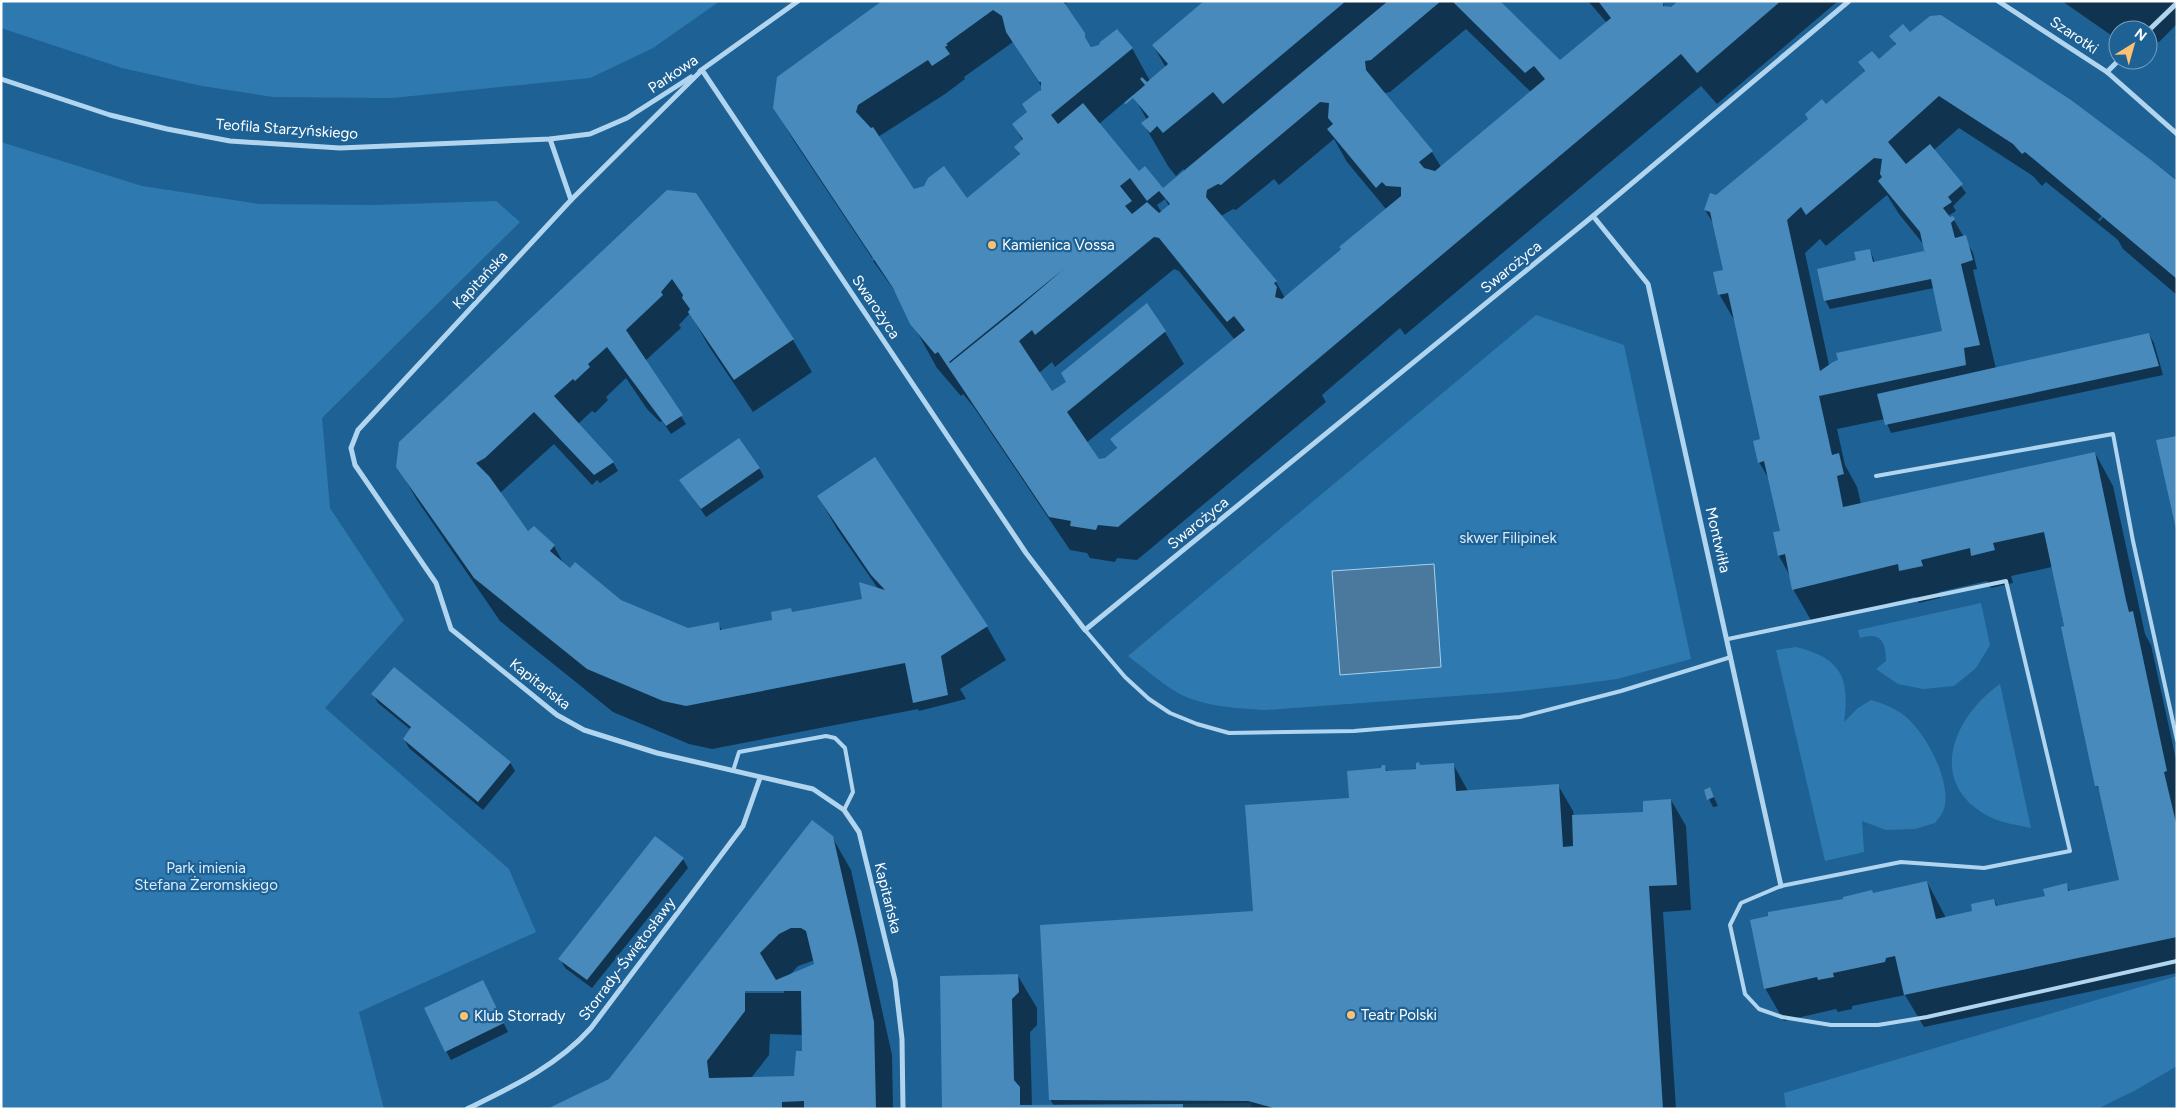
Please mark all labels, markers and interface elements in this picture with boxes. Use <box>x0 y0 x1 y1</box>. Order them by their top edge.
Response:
street label: Szarotki <box>2046 12 2102 58</box>
north arrow <box>2108 20 2158 70</box>
text: N <box>2131 25 2150 45</box>
street label: Parkowa <box>645 51 701 97</box>
street label: Teofila Starzyńskiego <box>215 115 359 143</box>
place label: Kamienica Vossa <box>1002 236 1115 254</box>
street label: Swarożyca <box>1477 237 1545 297</box>
marker: Kamienica Vossa <box>986 239 998 251</box>
street label: Kapitańska <box>449 247 511 313</box>
street label: Swarożyca <box>848 272 904 342</box>
street label: Swarożyca <box>1164 493 1232 553</box>
street label: Montwiłła <box>1702 505 1734 575</box>
park label: skwer Filipinek <box>1459 529 1557 547</box>
street label: Kapitańska <box>506 655 574 713</box>
park label: Park imienia Stefana Żeromskiego <box>134 859 278 894</box>
street label: Kapitańska <box>871 861 905 935</box>
street label: Storrady-Świętosławy <box>575 894 679 1024</box>
place label: Teatr Polski <box>1361 1006 1437 1024</box>
place label: Klub Storrady <box>474 1007 565 1025</box>
marker: Teatr Polski <box>1345 1009 1357 1021</box>
marker: Klub Storrady <box>458 1010 470 1022</box>

